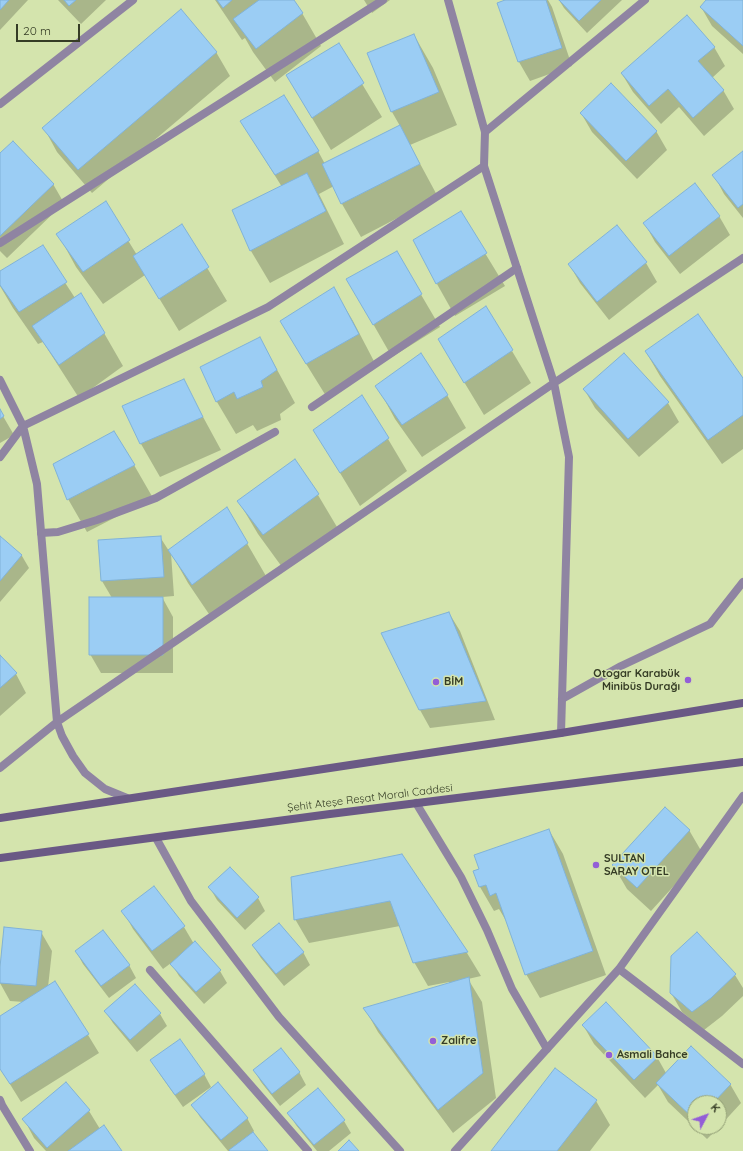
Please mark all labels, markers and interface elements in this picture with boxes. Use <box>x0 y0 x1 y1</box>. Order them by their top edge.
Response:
scale bar <box>18 16 82 42</box>
text: 20 m <box>23 23 51 38</box>
place label: Otogar Karabük Minibüs Durağı <box>593 667 680 693</box>
place label: BİM <box>444 675 463 689</box>
marker: Otogar Karabük Minibüs Durağı <box>683 675 693 685</box>
marker: BİM <box>431 677 441 687</box>
street label: Şehit Ateşe Reşat Moralı Caddesi <box>287 781 453 815</box>
place label: SULTAN SARAY OTEL <box>604 852 669 878</box>
marker: SULTAN SARAY OTEL <box>591 860 601 870</box>
place label: Zalifre <box>441 1034 476 1048</box>
marker: Zalifre <box>428 1036 438 1046</box>
place label: Asmali Bahce <box>617 1048 688 1062</box>
marker: Asmali Bahce <box>604 1050 614 1060</box>
north arrow <box>687 1095 727 1135</box>
text: K <box>708 1100 723 1115</box>

